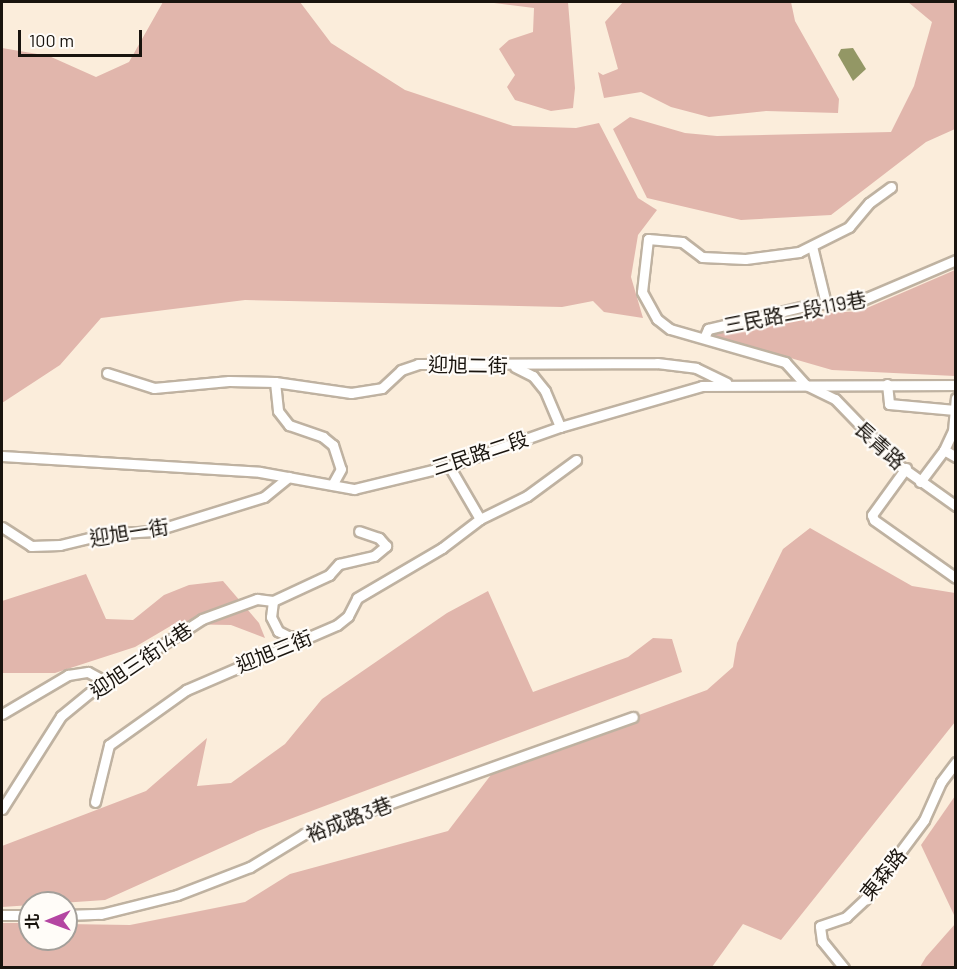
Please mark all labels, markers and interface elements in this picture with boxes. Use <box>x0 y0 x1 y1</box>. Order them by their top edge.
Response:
scale bar <box>21 18 146 56</box>
text: 100 m <box>29 29 74 51</box>
street label: 三民路二段119巷 <box>722 286 868 338</box>
street label: 迎旭二街 <box>428 352 508 378</box>
street label: 長青路 <box>850 416 910 474</box>
street label: 三民路二段 <box>429 426 531 480</box>
street label: 迎旭一街 <box>88 514 170 550</box>
street label: 迎旭三街14巷 <box>85 617 197 703</box>
street label: 迎旭三街 <box>232 625 316 677</box>
street label: 裕成路3巷 <box>303 792 395 846</box>
street label: 東森路 <box>855 843 911 905</box>
north arrow <box>18 891 78 951</box>
text: 北 <box>22 913 41 929</box>

